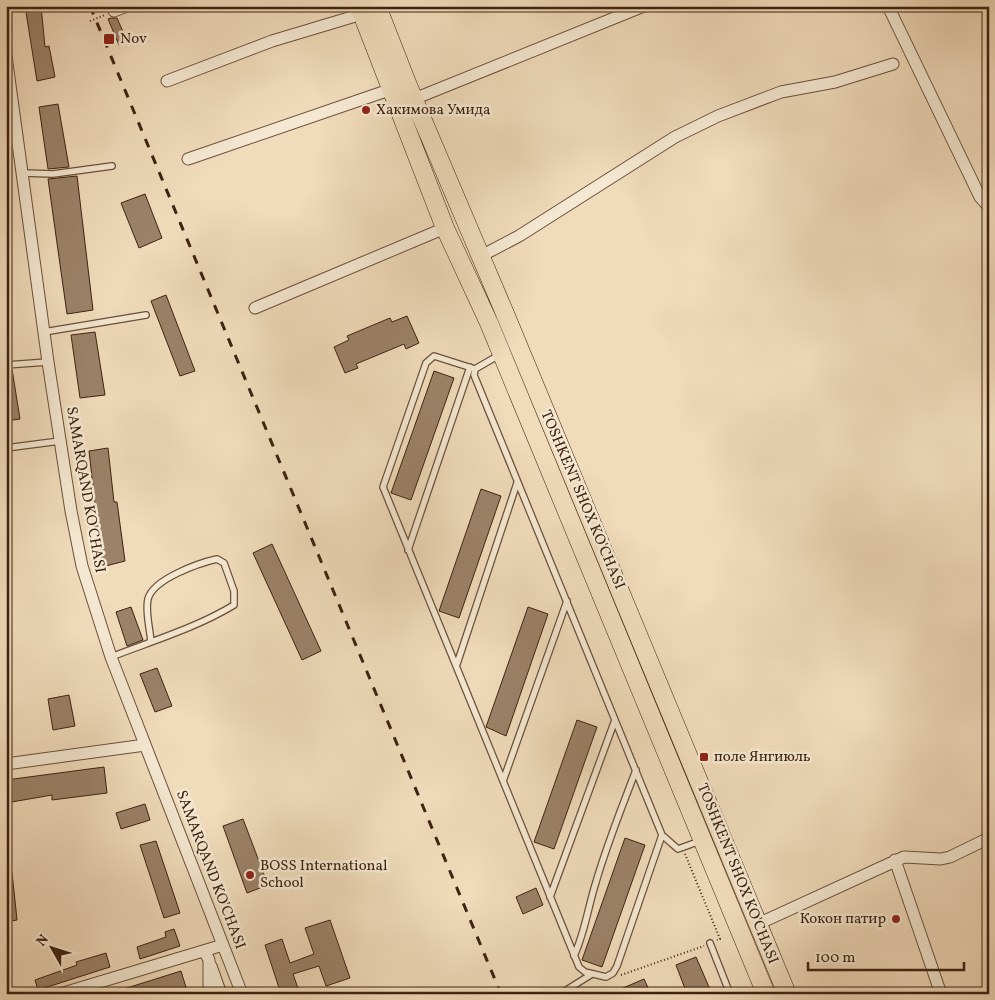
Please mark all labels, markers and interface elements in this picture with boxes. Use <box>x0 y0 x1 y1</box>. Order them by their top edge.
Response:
place label: Nov <box>120 29 147 50</box>
marker: Nov <box>102 32 116 46</box>
place label: Хакимова Умида <box>376 100 491 121</box>
marker: Хакимова Умида <box>360 104 372 116</box>
street label: SAMARQAND KO'CHASI <box>60 405 110 575</box>
street label: TOSHKENT SHOX KO'CHASI <box>535 407 629 593</box>
place label: поле Янгиюль <box>714 747 811 768</box>
marker: поле Янгиюль <box>698 751 710 763</box>
street label: TOSHKENT SHOX KO'CHASI <box>691 781 783 967</box>
street label: SAMARQAND KO'CHASI <box>170 788 250 952</box>
place label: BOSS International School <box>260 856 388 894</box>
marker: BOSS International School <box>244 869 256 881</box>
place label: Кокон патир <box>800 909 886 930</box>
marker: Кокон патир <box>890 913 902 925</box>
north arrow <box>28 922 78 972</box>
text: N <box>32 931 54 951</box>
scale bar <box>808 940 964 972</box>
text: 100 m <box>815 948 855 969</box>

